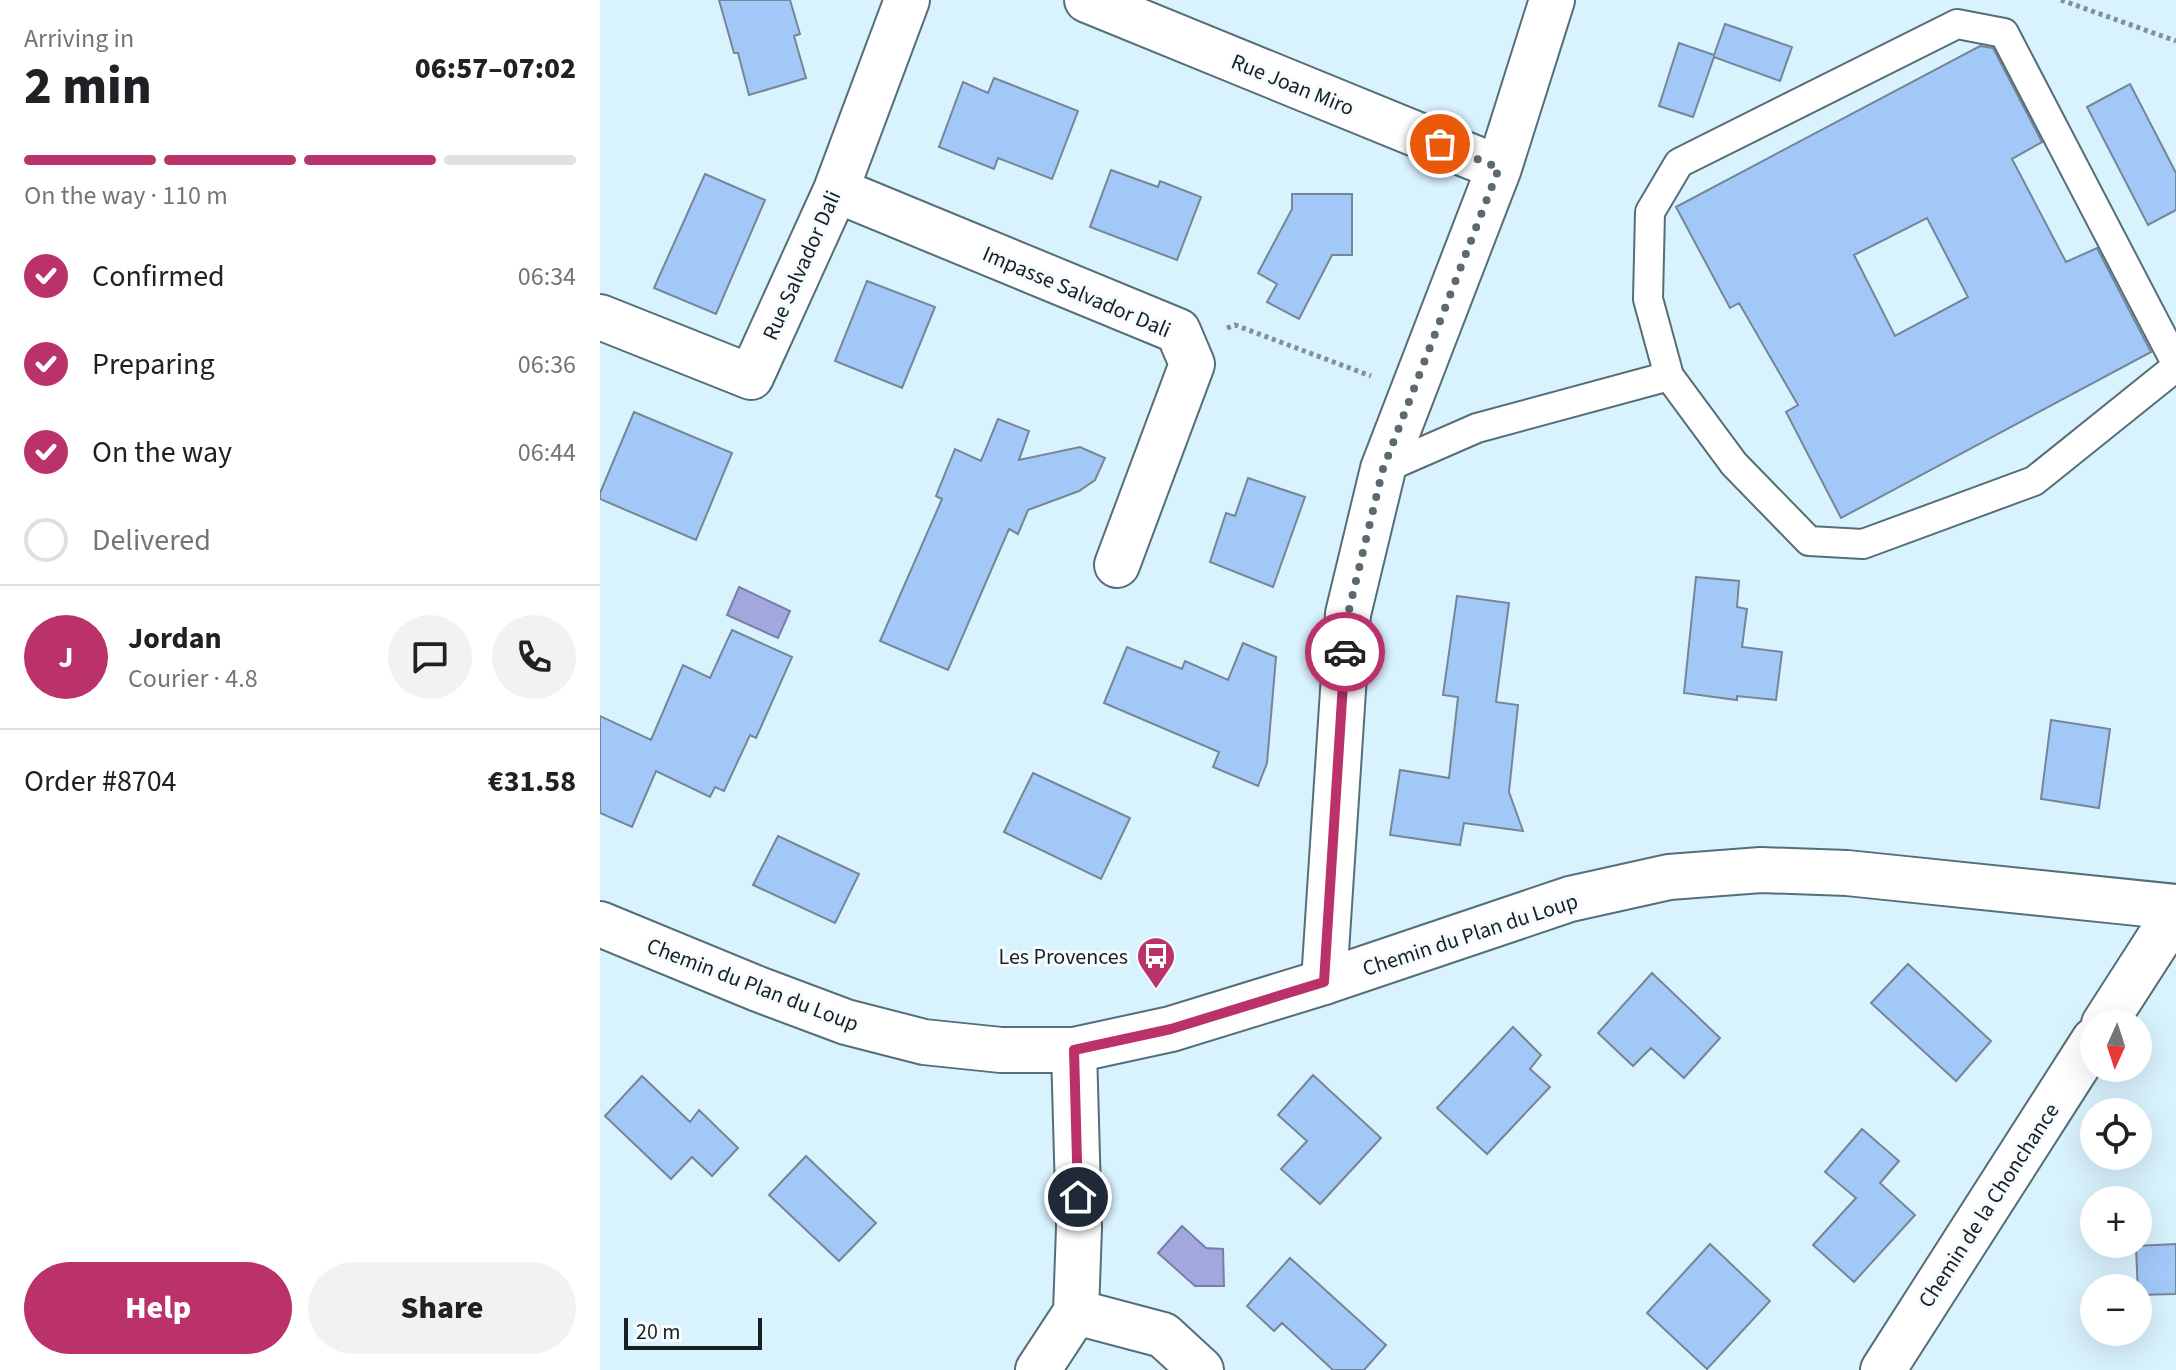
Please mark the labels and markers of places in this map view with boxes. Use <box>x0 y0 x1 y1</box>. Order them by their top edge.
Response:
pin <box>1406 110 1474 178</box>
bus stop icon: Les Provences <box>1135 935 1177 990</box>
place label: Les Provences <box>998 941 1128 973</box>
pin <box>1044 1163 1112 1231</box>

